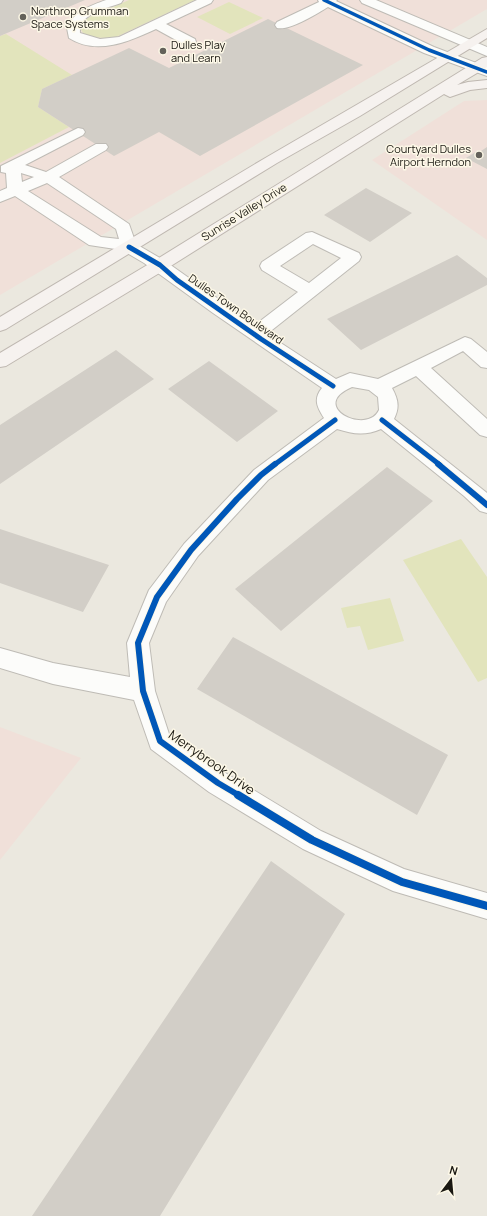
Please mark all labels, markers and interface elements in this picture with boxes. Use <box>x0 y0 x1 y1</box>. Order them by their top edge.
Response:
place label: Northrop Grumman Space Systems <box>31 3 129 31</box>
marker: Northrop Grumman Space Systems <box>18 12 28 22</box>
place label: Dulles Play and Learn <box>171 37 225 65</box>
marker: Dulles Play and Learn <box>158 46 168 56</box>
place label: Courtyard Dulles Airport Herndon <box>386 141 471 169</box>
marker: Courtyard Dulles Airport Herndon <box>474 150 484 160</box>
street label: Sunrise Valley Drive <box>198 179 290 244</box>
street label: Dulles Town Boulevard <box>186 270 287 347</box>
street label: Merrybrook Drive <box>165 725 259 799</box>
north arrow <box>431 1160 471 1200</box>
text: N <box>448 1162 460 1178</box>

